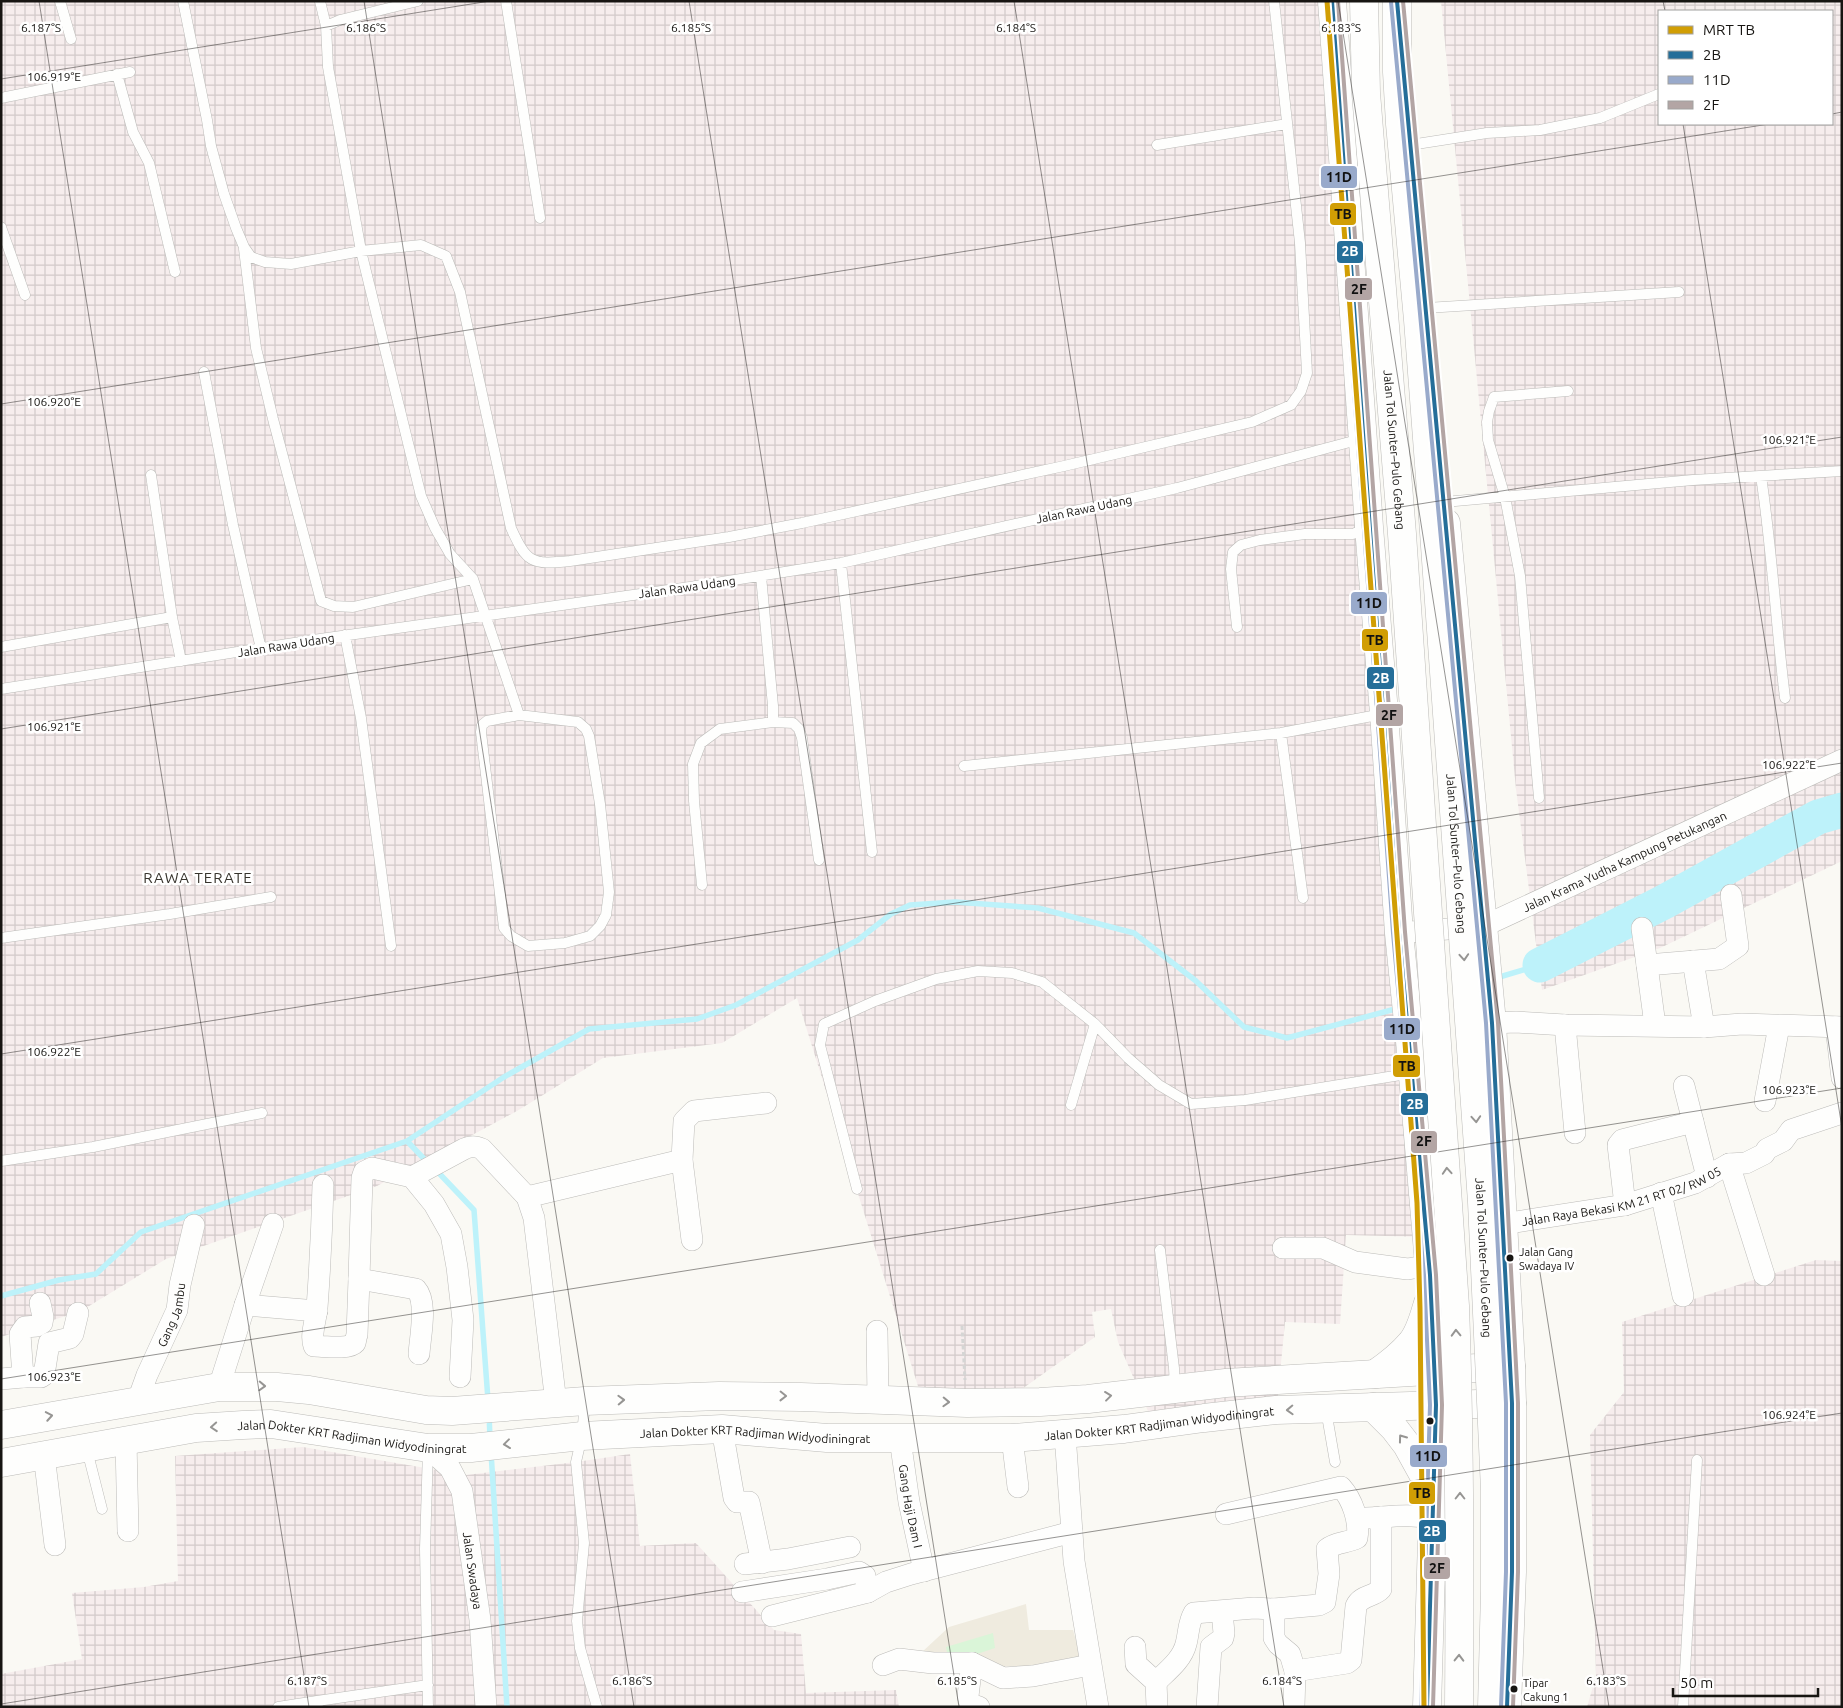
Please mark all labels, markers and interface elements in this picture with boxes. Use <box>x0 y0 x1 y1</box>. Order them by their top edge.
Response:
legend <box>1658 10 1833 125</box>
text: 6.187°S <box>21 21 61 34</box>
text: 6.186°S <box>346 21 386 34</box>
text: 6.185°S <box>671 21 711 34</box>
text: 6.184°S <box>996 21 1036 34</box>
text: 6.183°S <box>1321 21 1361 34</box>
text: MRT TB <box>1703 21 1755 38</box>
text: 2B <box>1703 46 1721 63</box>
text: 106.919°E <box>27 70 81 83</box>
text: 11D <box>1703 71 1731 88</box>
text: 2F <box>1703 96 1719 113</box>
line badge: 11D <box>1320 165 1358 189</box>
text: 11D <box>1326 169 1352 185</box>
line badge: TB <box>1329 202 1357 226</box>
text: TB <box>1334 206 1352 222</box>
line badge: 2B <box>1336 240 1364 264</box>
text: 2B <box>1341 243 1359 259</box>
line badge: 2F <box>1344 277 1373 301</box>
text: 2F <box>1351 281 1367 297</box>
street label: Jalan Tol Sunter–Pulo Gebang <box>1382 369 1408 530</box>
text: 106.920°E <box>27 395 81 408</box>
text: 106.921°E <box>1762 433 1816 446</box>
street label: Jalan Rawa Udang <box>1035 492 1133 526</box>
street label: Jalan Rawa Udang <box>638 574 736 600</box>
line badge: 11D <box>1350 591 1388 615</box>
text: 11D <box>1356 595 1382 611</box>
line badge: TB <box>1361 628 1389 652</box>
street label: Jalan Rawa Udang <box>237 631 335 659</box>
text: TB <box>1366 632 1384 648</box>
line badge: 2B <box>1366 666 1395 690</box>
text: 2B <box>1372 670 1390 686</box>
line badge: 2F <box>1375 703 1404 727</box>
text: 2F <box>1381 707 1397 723</box>
text: 106.921°E <box>27 720 81 733</box>
text: 106.922°E <box>1762 758 1816 771</box>
street label: Jalan Tol Sunter–Pulo Gebang <box>1445 773 1469 934</box>
street label: Jalan Krama Yudha Kampung Petukangan <box>1520 808 1728 914</box>
district label: RAWA TERATE <box>143 869 253 886</box>
one-way arrow <box>1459 954 1470 962</box>
line badge: 11D <box>1383 1017 1421 1041</box>
text: 11D <box>1389 1021 1415 1037</box>
text: 106.922°E <box>27 1045 81 1058</box>
line badge: TB <box>1392 1054 1421 1078</box>
text: TB <box>1398 1058 1416 1074</box>
text: 106.923°E <box>1762 1083 1816 1096</box>
line badge: 2B <box>1400 1092 1429 1116</box>
text: 2B <box>1406 1096 1424 1112</box>
one-way arrow <box>1470 1116 1481 1124</box>
line badge: 2F <box>1410 1130 1438 1154</box>
text: 2F <box>1416 1133 1432 1149</box>
street label: Jalan Raya Bekasi KM 21 RT 02/ RW 05 <box>1521 1164 1723 1228</box>
one-way arrow <box>1441 1167 1452 1175</box>
street label: Jalan Tol Sunter–Pulo Gebang <box>1474 1177 1495 1338</box>
place label: Jalan Gang Swadaya IV <box>1519 1246 1574 1272</box>
marker: Jalan Gang Swadaya IV <box>1505 1253 1515 1263</box>
street label: Gang Jambu <box>154 1282 187 1349</box>
one-way arrow <box>1451 1329 1462 1337</box>
text: 106.923°E <box>27 1370 81 1383</box>
one-way arrow <box>258 1381 266 1392</box>
one-way arrow <box>780 1391 788 1401</box>
one-way arrow <box>1104 1391 1112 1402</box>
one-way arrow <box>618 1395 625 1405</box>
one-way arrow <box>942 1396 950 1407</box>
street label: Jalan Dokter KRT Radjiman Widyodiningrat <box>1044 1404 1275 1442</box>
one-way arrow <box>1285 1405 1293 1415</box>
text: 106.924°E <box>1762 1408 1816 1421</box>
one-way arrow <box>45 1412 54 1422</box>
unlabelled marker <box>1425 1416 1435 1426</box>
street label: Jalan Dokter KRT Radjiman Widyodiningrat <box>237 1417 467 1455</box>
one-way arrow <box>210 1421 218 1432</box>
street label: Jalan Dokter KRT Radjiman Widyodiningrat <box>639 1422 871 1445</box>
one-way arrow <box>1399 1434 1408 1444</box>
one-way arrow <box>502 1438 510 1449</box>
line badge: 11D <box>1409 1444 1448 1468</box>
text: 11D <box>1415 1448 1441 1464</box>
street label: Gang Haji Dam I <box>897 1464 925 1549</box>
line badge: TB <box>1408 1481 1436 1505</box>
text: TB <box>1413 1485 1431 1501</box>
one-way arrow <box>1455 1491 1465 1499</box>
line badge: 2B <box>1418 1519 1447 1543</box>
text: 2B <box>1423 1523 1441 1539</box>
street label: Jalan Swadaya <box>461 1531 485 1610</box>
line badge: 2F <box>1423 1556 1451 1580</box>
text: 2F <box>1429 1560 1445 1576</box>
one-way arrow <box>1454 1654 1465 1662</box>
scale bar <box>1673 1666 1818 1698</box>
text: 6.187°S <box>287 1674 327 1687</box>
text: 6.186°S <box>612 1674 652 1687</box>
text: 6.185°S <box>937 1674 977 1687</box>
text: 6.184°S <box>1262 1674 1302 1687</box>
text: 6.183°S <box>1586 1674 1626 1687</box>
text: 50 m <box>1680 1674 1713 1691</box>
place label: Tipar Cakung 1 <box>1523 1677 1569 1703</box>
marker: Tipar Cakung 1 <box>1509 1684 1519 1694</box>

